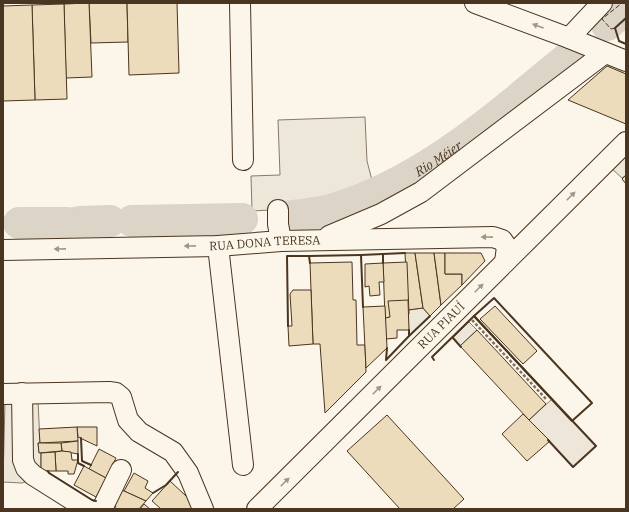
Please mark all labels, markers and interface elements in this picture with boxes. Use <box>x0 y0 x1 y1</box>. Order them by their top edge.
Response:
one-way arrow <box>531 23 543 29</box>
water label: Rio Méier <box>411 137 466 181</box>
one-way arrow <box>566 192 576 201</box>
street label: RUA DONA TERESA <box>209 232 321 253</box>
one-way arrow <box>480 234 493 240</box>
one-way arrow <box>183 243 196 249</box>
one-way arrow <box>53 246 66 252</box>
one-way arrow <box>474 283 484 293</box>
street label: RUA PIAUÍ <box>414 299 468 352</box>
one-way arrow <box>372 385 382 395</box>
one-way arrow <box>280 477 290 486</box>

